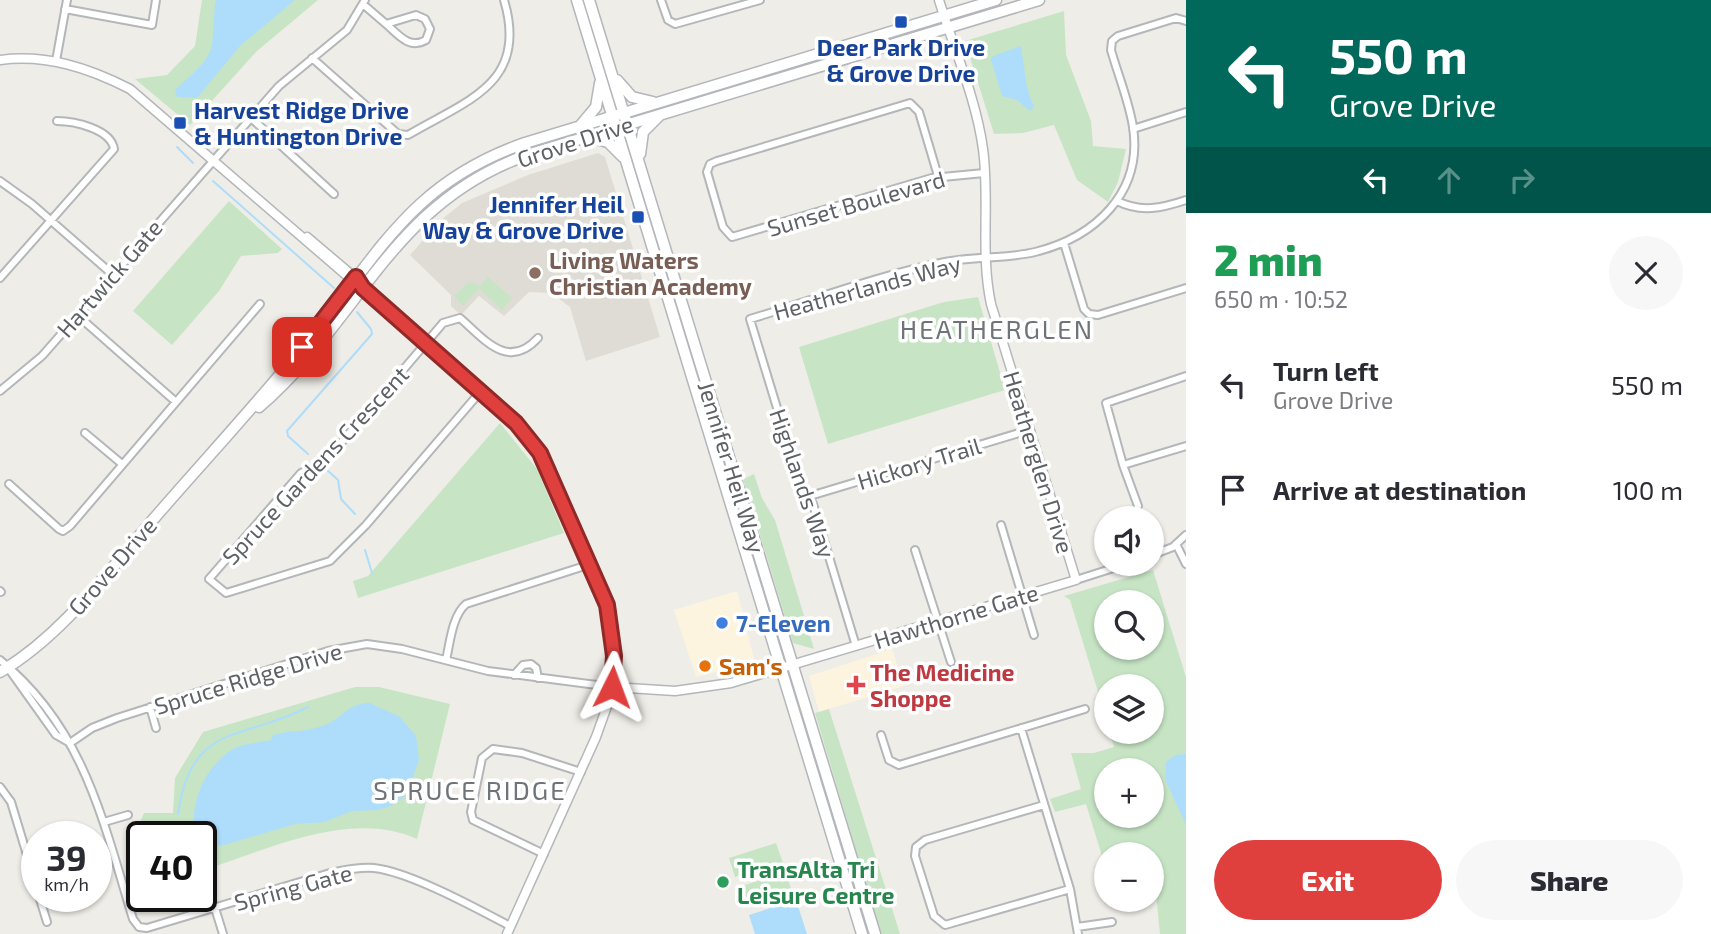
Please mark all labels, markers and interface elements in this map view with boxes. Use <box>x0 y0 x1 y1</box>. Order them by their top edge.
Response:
marker: Deer Park Drive & Grove Drive <box>893 14 909 30</box>
text: 550 m <box>1329 25 1468 84</box>
icon: left <box>1214 28 1305 119</box>
place label: Deer Park Drive & Grove Drive <box>817 33 985 87</box>
text: Grove Drive <box>1329 85 1497 123</box>
place label: Harvest Ridge Drive & Huntington Drive <box>194 96 409 150</box>
street label: Grove Drive <box>513 109 637 173</box>
marker: Harvest Ridge Drive & Huntington Drive <box>172 115 188 131</box>
icon: left <box>1357 161 1395 199</box>
icon: ahead <box>1430 161 1468 199</box>
icon: right <box>1503 161 1541 199</box>
street label: Sunset Boulevard <box>764 164 948 242</box>
place label: Jennifer Heil Way & Grove Drive <box>422 190 624 244</box>
marker: Jennifer Heil Way & Grove Drive <box>630 209 646 225</box>
street label: Hartwick Gate <box>50 213 168 343</box>
text: 2 min <box>1214 234 1323 284</box>
button: close <box>1609 236 1683 310</box>
place label: Living Waters Christian Academy <box>549 246 752 300</box>
street label: Heatherlands Way <box>770 249 964 325</box>
marker: Living Waters Christian Academy <box>527 265 543 281</box>
text: 650 m · 10:52 <box>1214 285 1348 313</box>
district label: HEATHERGLEN <box>900 313 1094 344</box>
pin <box>272 317 332 377</box>
icon: arrive <box>283 328 321 366</box>
text: Turn left <box>1273 355 1379 386</box>
street label: Spruce Gardens Crescent <box>216 360 414 570</box>
icon: left <box>1214 366 1252 404</box>
street label: Heatherglen Drive <box>998 368 1080 556</box>
text: 550 m <box>1611 369 1683 400</box>
street label: Jennifer Heil Way <box>693 378 771 556</box>
text: Grove Drive <box>1273 386 1393 414</box>
street label: Highlands Way <box>764 405 842 561</box>
street label: Hickory Trail <box>854 431 984 495</box>
icon: arrive <box>1214 471 1252 509</box>
text: Arrive at destination <box>1273 474 1526 505</box>
text: 100 m <box>1613 474 1683 505</box>
map controls <box>1094 506 1164 912</box>
button: sound <box>1094 506 1164 576</box>
street label: Grove Drive <box>62 511 162 621</box>
street label: Hawthorne Gate <box>870 578 1042 654</box>
button: search <box>1094 590 1164 660</box>
place label: 7-Eleven <box>736 609 831 637</box>
marker: 7-Eleven <box>714 615 730 631</box>
street label: Spruce Ridge Drive <box>151 636 345 720</box>
position arrow <box>575 650 649 724</box>
place label: Sam's <box>719 652 783 680</box>
marker: Sam's <box>697 658 713 674</box>
place label: The Medicine Shoppe <box>870 658 1015 712</box>
button: layers <box>1094 674 1164 744</box>
marker: The Medicine Shoppe <box>848 677 864 693</box>
button: + <box>1094 758 1164 828</box>
district label: SPRUCE RIDGE <box>373 774 567 805</box>
speed limit sign: 40 <box>126 821 217 912</box>
text: 39 <box>46 836 87 878</box>
button: Exit <box>1214 840 1442 920</box>
button: Share <box>1456 840 1683 920</box>
button: − <box>1094 842 1164 912</box>
place label: TransAlta Tri Leisure Centre <box>737 855 894 909</box>
street label: Spring Gate <box>231 858 355 916</box>
text: km/h <box>44 873 89 895</box>
marker: TransAlta Tri Leisure Centre <box>715 874 731 890</box>

